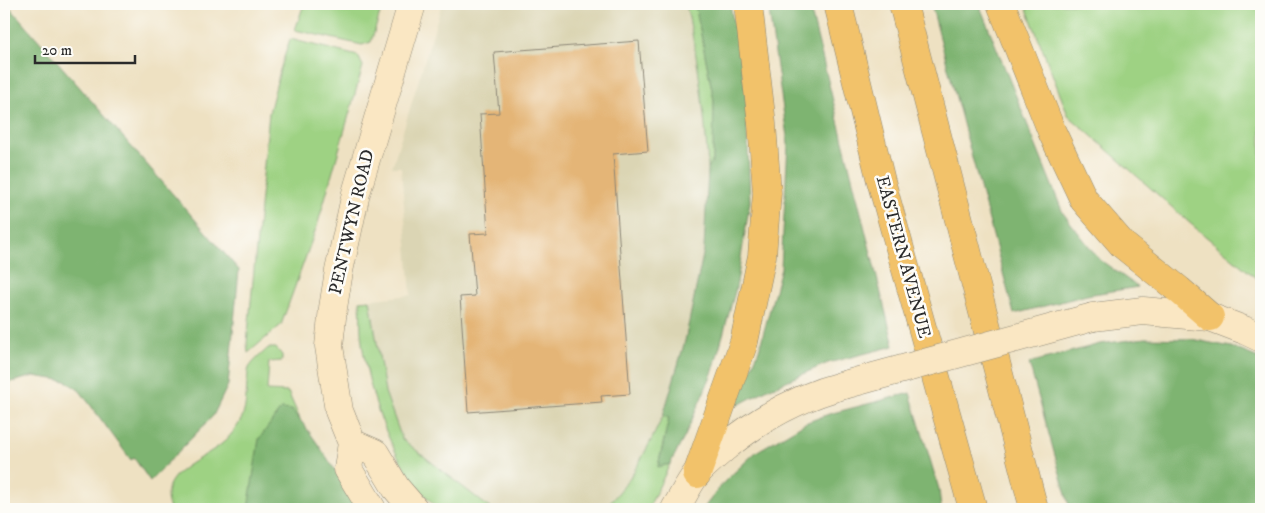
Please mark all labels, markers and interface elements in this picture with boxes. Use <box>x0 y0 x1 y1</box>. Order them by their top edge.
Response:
scale bar <box>35 32 135 64</box>
text: 20 m <box>42 41 72 60</box>
street label: PENTWYN ROAD <box>325 147 379 297</box>
street label: EASTERN AVENUE <box>871 173 935 341</box>

